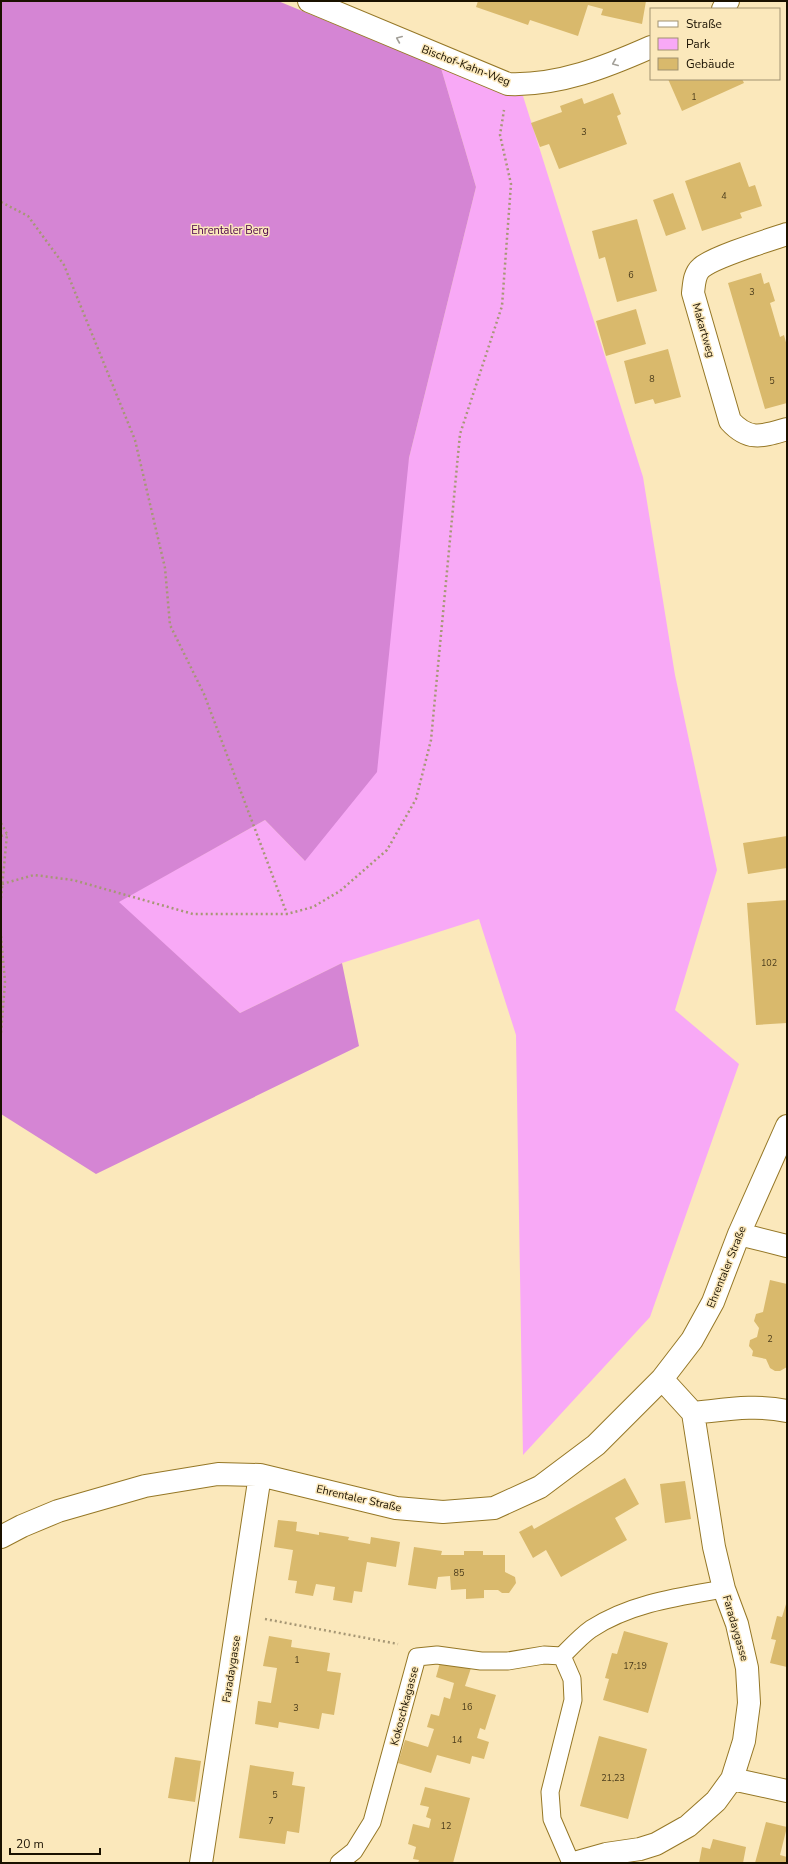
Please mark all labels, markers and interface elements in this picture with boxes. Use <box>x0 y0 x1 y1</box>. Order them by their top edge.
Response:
legend <box>650 8 780 80</box>
text: Straße <box>686 16 722 32</box>
one-way arrow <box>396 36 404 44</box>
text: Park <box>686 36 711 52</box>
street label: Bischof-Kahn-Weg <box>419 42 512 89</box>
text: Gebäude <box>686 56 735 72</box>
one-way arrow <box>612 58 619 66</box>
house number: 1 <box>691 91 697 103</box>
house number: 3 <box>581 126 587 138</box>
house number: 4 <box>721 190 727 202</box>
park label: Ehrentaler Berg <box>191 223 269 238</box>
house number: 6 <box>628 269 634 281</box>
house number: 3 <box>749 286 755 298</box>
street label: Makartweg <box>689 301 718 359</box>
house number: 8 <box>649 373 655 385</box>
house number: 5 <box>769 375 775 387</box>
house number: 102 <box>761 957 777 969</box>
street label: Ehrentaler Straße <box>703 1224 750 1310</box>
house number: 2 <box>767 1333 773 1345</box>
street label: Ehrentaler Straße <box>315 1481 403 1516</box>
house number: 85 <box>454 1567 464 1579</box>
street label: Faradaygasse <box>719 1593 752 1663</box>
street label: Faradaygasse <box>219 1634 244 1704</box>
house number: 1 <box>294 1654 300 1666</box>
house number: 17;19 <box>623 1660 647 1672</box>
street label: Kokoschkagasse <box>387 1665 422 1747</box>
house number: 16 <box>462 1701 472 1713</box>
house number: 3 <box>293 1702 299 1714</box>
house number: 14 <box>452 1734 463 1746</box>
house number: 21,23 <box>601 1772 625 1784</box>
house number: 5 <box>272 1789 278 1801</box>
house number: 7 <box>268 1815 274 1827</box>
house number: 12 <box>441 1820 451 1832</box>
scale bar <box>10 1830 100 1856</box>
text: 20 m <box>16 1836 44 1852</box>

